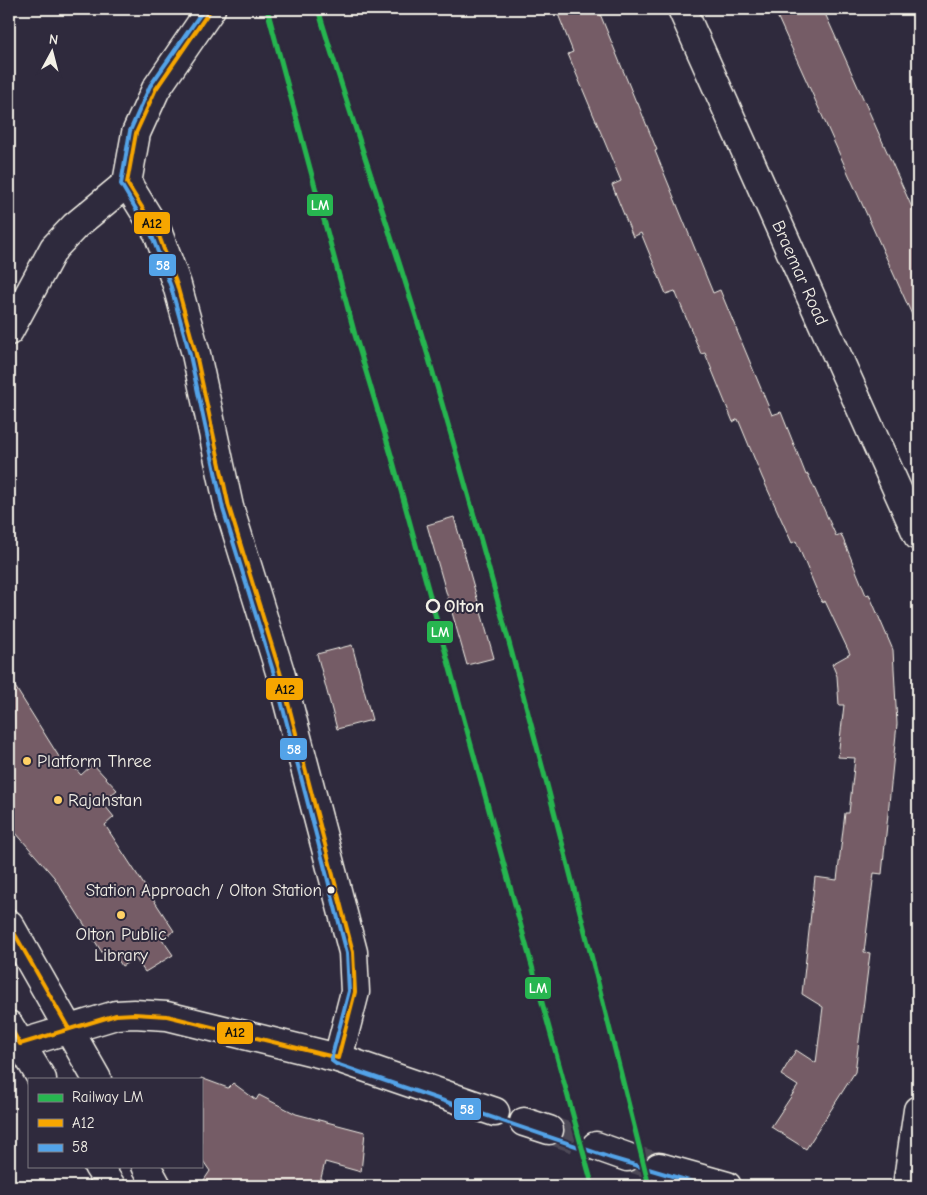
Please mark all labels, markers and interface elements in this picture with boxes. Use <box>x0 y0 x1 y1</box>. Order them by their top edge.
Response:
north arrow <box>28 28 78 78</box>
text: N <box>48 31 59 49</box>
line badge: LM <box>306 193 334 217</box>
text: LM <box>311 197 329 214</box>
line badge: A12 <box>133 211 171 235</box>
text: A12 <box>142 215 162 232</box>
street label: Braemar Road <box>768 217 833 328</box>
line badge: 58 <box>148 253 177 277</box>
text: 58 <box>156 257 170 274</box>
place label: Olton <box>444 596 484 617</box>
marker: Olton <box>426 599 440 613</box>
line badge: LM <box>426 620 454 644</box>
text: LM <box>431 624 449 641</box>
line badge: A12 <box>265 677 304 701</box>
text: A12 <box>275 681 295 698</box>
line badge: 58 <box>279 737 308 761</box>
text: 58 <box>287 741 301 758</box>
place label: Platform Three <box>37 751 152 772</box>
marker: Platform Three <box>21 755 33 767</box>
place label: Rajahstan <box>68 790 142 811</box>
marker: Rajahstan <box>52 794 64 806</box>
place label: Station Approach / Olton Station <box>86 881 322 900</box>
marker: Station Approach / Olton Station <box>326 885 336 895</box>
marker: Olton Public Library <box>115 909 127 921</box>
place label: Olton Public Library <box>75 924 167 966</box>
line badge: LM <box>524 976 552 1000</box>
text: LM <box>529 980 547 997</box>
line badge: A12 <box>216 1021 254 1045</box>
text: A12 <box>225 1024 245 1041</box>
legend <box>28 1078 202 1168</box>
text: Railway LM <box>72 1088 143 1106</box>
line badge: 58 <box>453 1097 482 1121</box>
text: 58 <box>460 1101 474 1118</box>
text: A12 <box>72 1114 95 1132</box>
text: 58 <box>72 1138 88 1156</box>

